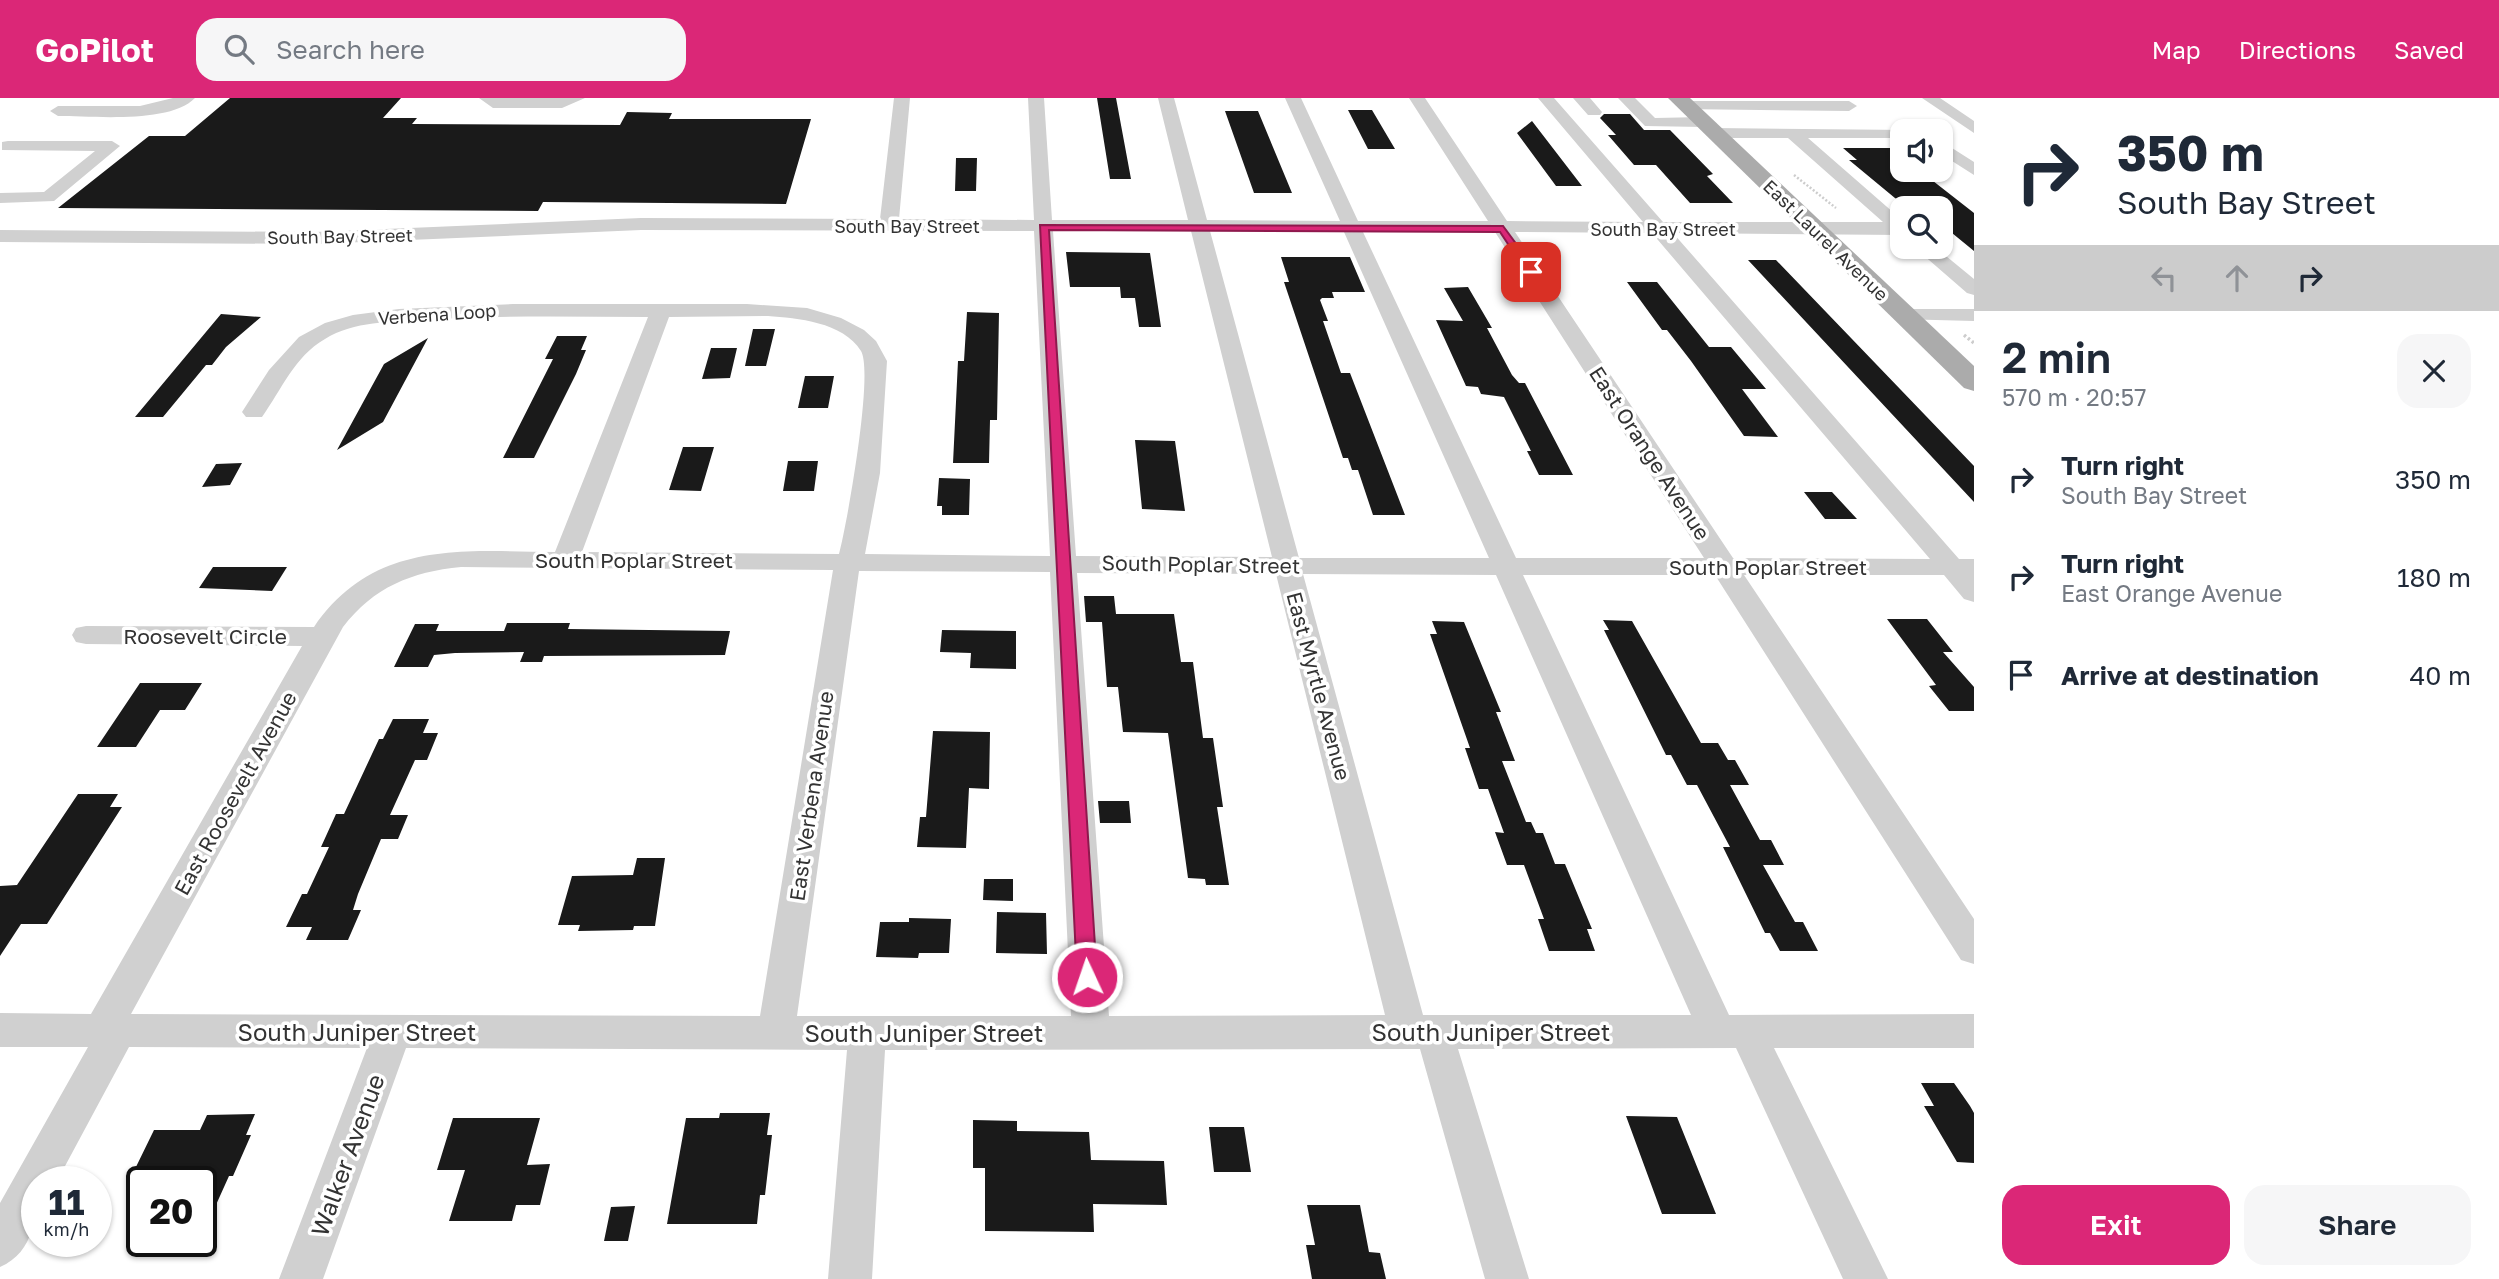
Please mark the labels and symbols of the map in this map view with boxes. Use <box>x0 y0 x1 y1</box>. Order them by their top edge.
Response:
street label: East Laurel Avenue <box>1759 175 1893 305</box>
street label: South Bay Street <box>834 215 980 237</box>
street label: South Bay Street <box>1590 218 1736 240</box>
street label: South Bay Street <box>267 224 413 248</box>
pin <box>1501 242 1561 302</box>
street label: Verbena Loop <box>377 299 497 329</box>
street label: East Orange Avenue <box>1584 361 1716 545</box>
street label: South Poplar Street <box>535 547 733 573</box>
street label: South Poplar Street <box>1102 549 1300 579</box>
street label: South Poplar Street <box>1669 554 1867 580</box>
street label: East Myrtle Avenue <box>1281 589 1357 783</box>
street label: Roosevelt Circle <box>123 623 287 649</box>
street label: East Roosevelt Avenue <box>168 687 302 899</box>
street label: East Verbena Avenue <box>783 689 839 903</box>
position arrow <box>1050 940 1124 1014</box>
street label: South Juniper Street <box>238 1017 476 1046</box>
street label: South Juniper Street <box>1372 1017 1610 1046</box>
street label: South Juniper Street <box>805 1018 1043 1047</box>
street label: Walker Avenue <box>304 1070 390 1240</box>
speed limit sign: 20 <box>126 1166 217 1257</box>

